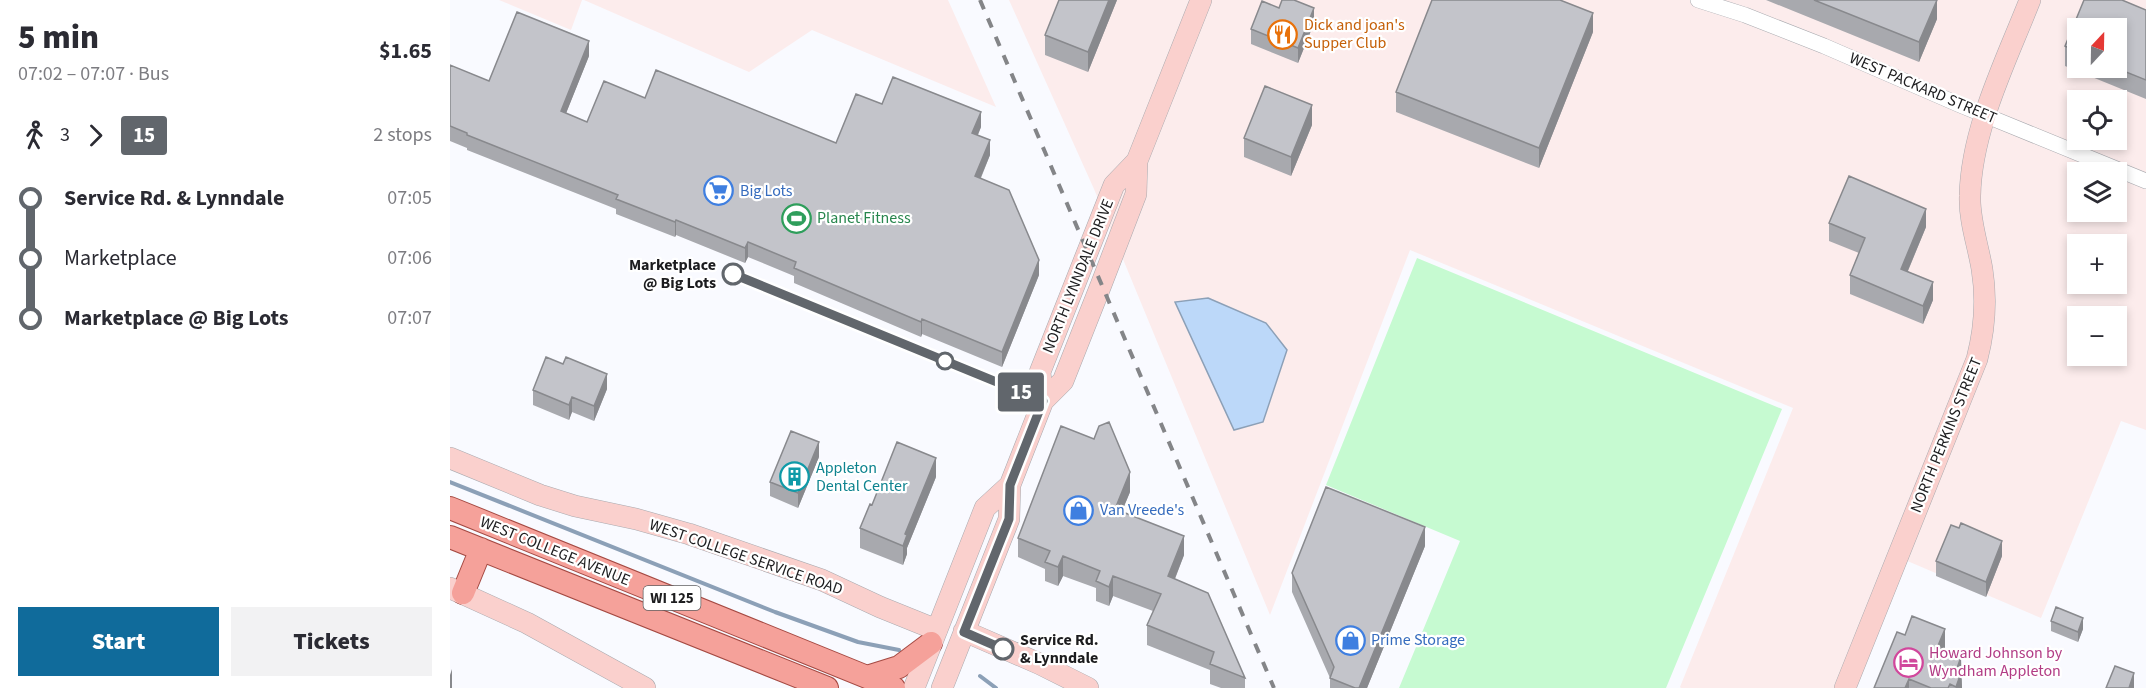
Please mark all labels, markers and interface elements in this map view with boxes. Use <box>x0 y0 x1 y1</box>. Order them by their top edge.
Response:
text: 5 min <box>18 14 99 61</box>
place label: Dick and joan's Supper Club <box>1304 14 1405 54</box>
restaurant icon: Dick and joan's Supper Club <box>1267 18 1299 50</box>
north arrow <box>2067 18 2127 78</box>
map controls <box>2067 18 2127 366</box>
text: $1.65 <box>379 35 432 67</box>
street label: WEST PACKARD STREET <box>1846 47 2001 129</box>
text: 07:02 – 07:07 · Bus <box>18 60 169 88</box>
button: locate <box>2067 90 2127 150</box>
icon: walk <box>18 119 51 152</box>
icon: forward <box>79 119 112 152</box>
text: 15 <box>133 120 155 150</box>
text: 3 <box>60 121 70 149</box>
text: 2 stops <box>373 121 432 149</box>
button: layers <box>2067 162 2127 222</box>
supermarket icon: Big Lots <box>703 175 735 207</box>
place label: Big Lots <box>740 180 793 202</box>
text: Service Rd. & Lynndale <box>64 182 284 214</box>
text: 07:05 <box>387 184 432 212</box>
street label: NORTH LYNNDALE DRIVE <box>1037 196 1119 356</box>
sports icon: Planet Fitness <box>780 202 812 234</box>
place label: Planet Fitness <box>817 207 911 229</box>
button: + <box>2067 234 2127 294</box>
text: Marketplace <box>64 242 177 274</box>
text: 07:06 <box>387 244 432 272</box>
place label: Marketplace @ Big Lots <box>629 254 716 294</box>
marker: Marketplace @ Big Lots <box>722 263 744 285</box>
text: Marketplace @ Big Lots <box>64 302 289 334</box>
text: 07:07 <box>387 304 432 332</box>
button: − <box>2067 306 2127 366</box>
unlabelled marker <box>936 352 954 370</box>
street label: NORTH PERKINS STREET <box>1905 354 1987 516</box>
line badge: 15 <box>994 372 1048 412</box>
text: 15 <box>1010 377 1032 407</box>
place label: Appleton Dental Center <box>816 457 908 497</box>
building icon: Appleton Dental Center <box>779 461 811 493</box>
shop icon: Van Vreede's <box>1063 494 1095 526</box>
place label: Van Vreede's <box>1100 499 1185 521</box>
street label: WEST COLLEGE AVENUE <box>477 511 633 591</box>
street label: WEST COLLEGE SERVICE ROAD <box>646 514 846 601</box>
road number: WI 125 <box>644 586 700 610</box>
button: Start <box>18 607 219 676</box>
button: Tickets <box>231 607 432 676</box>
shop icon: Prime Storage <box>1334 624 1366 656</box>
place label: Service Rd. & Lynndale <box>1020 629 1099 669</box>
place label: Prime Storage <box>1371 629 1465 651</box>
marker: Service Rd. & Lynndale <box>992 638 1014 660</box>
place label: Howard Johnson by Wyndham Appleton <box>1929 642 2063 682</box>
hotel icon: Howard Johnson by Wyndham Appleton <box>1892 646 1924 678</box>

